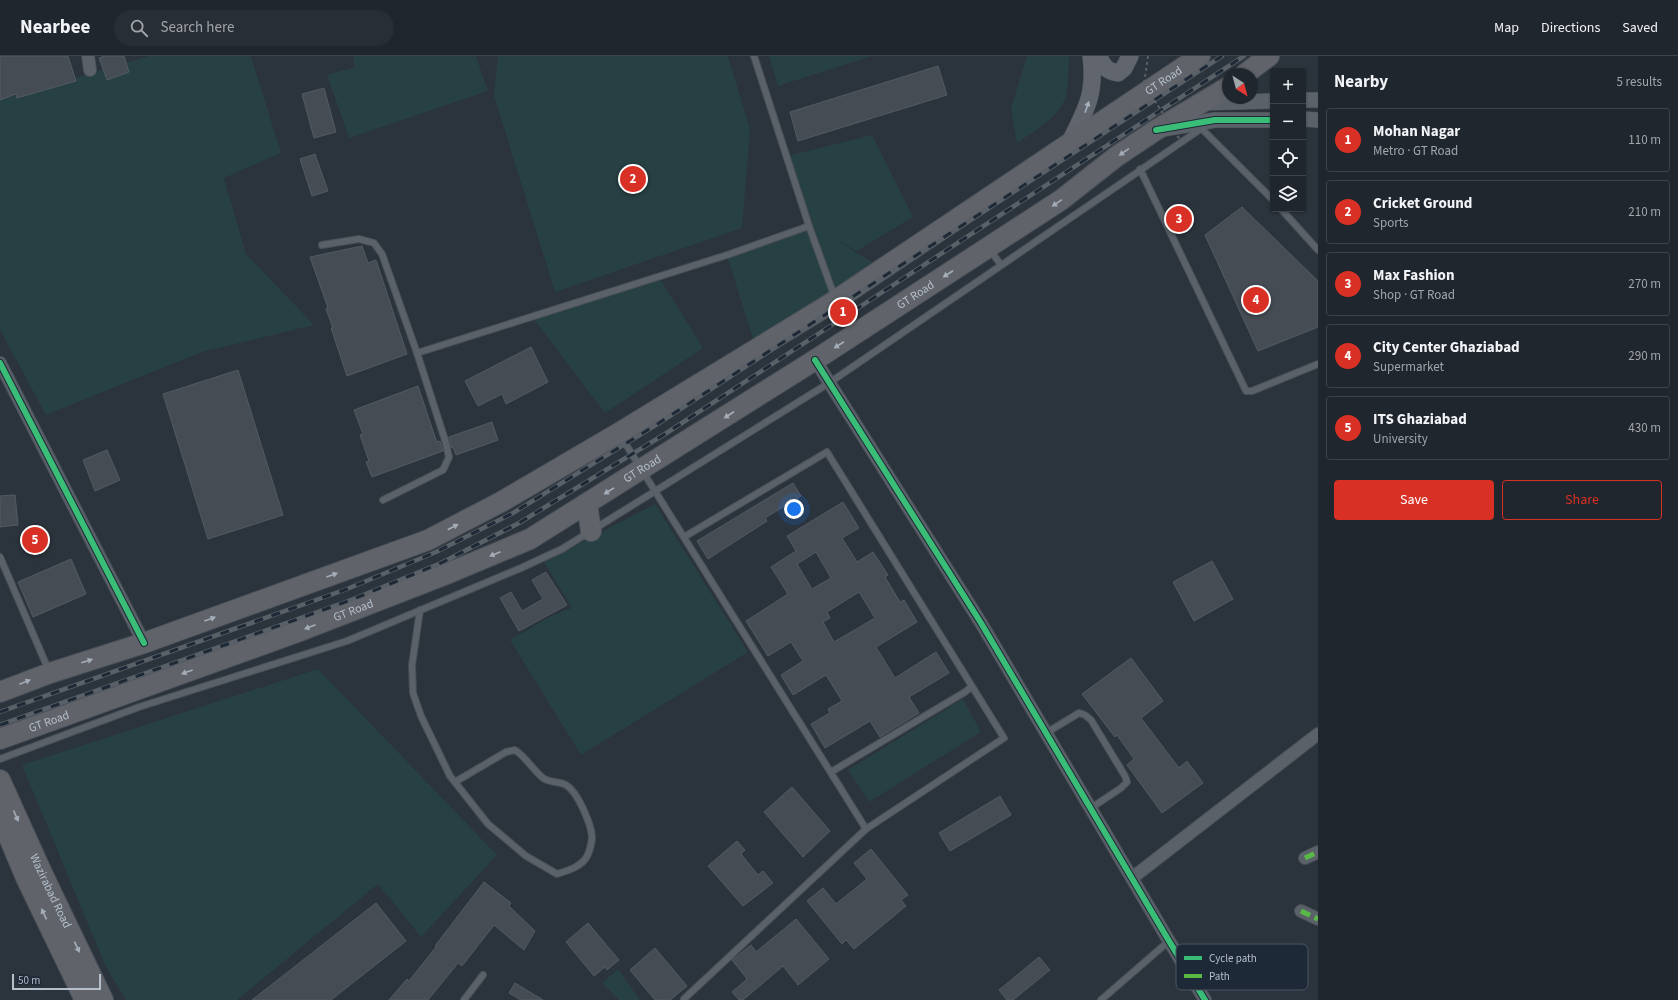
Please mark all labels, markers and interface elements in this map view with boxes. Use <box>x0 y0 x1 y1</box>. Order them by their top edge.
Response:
search box <box>114 10 394 46</box>
text: Nearbee <box>20 14 90 41</box>
icon: search <box>128 17 150 39</box>
text: Search here <box>160 17 234 38</box>
text: Map <box>1494 18 1519 38</box>
text: Directions <box>1541 18 1600 38</box>
text: Saved <box>1622 18 1658 38</box>
street label: GT Road <box>1141 62 1186 99</box>
north arrow <box>1222 68 1258 104</box>
map controls <box>1270 68 1306 212</box>
button: + <box>1270 68 1306 104</box>
text: Nearby <box>1334 70 1388 94</box>
text: 5 results <box>1617 73 1662 91</box>
one-way arrow <box>1084 101 1090 113</box>
button: − <box>1270 104 1306 140</box>
text: Mohan Nagar <box>1373 121 1460 142</box>
text: 1 <box>1345 131 1351 149</box>
text: 110 m <box>1628 131 1661 149</box>
button: locate <box>1270 140 1306 176</box>
text: Metro · GT Road <box>1373 142 1458 160</box>
one-way arrow <box>1118 148 1129 156</box>
pin: 2 <box>620 164 646 194</box>
button: layers <box>1270 176 1306 212</box>
text: Cricket Ground <box>1373 193 1472 214</box>
one-way arrow <box>1051 199 1062 207</box>
text: 2 <box>1345 203 1351 221</box>
text: 210 m <box>1628 203 1661 221</box>
pin: 3 <box>1166 204 1192 234</box>
text: Sports <box>1373 214 1408 232</box>
text: Max Fashion <box>1373 265 1455 286</box>
one-way arrow <box>942 270 953 278</box>
text: 3 <box>1345 275 1351 293</box>
text: 270 m <box>1628 275 1661 293</box>
street label: GT Road <box>893 276 938 313</box>
pin: 4 <box>1243 285 1269 315</box>
text: Shop · GT Road <box>1373 286 1455 304</box>
pin: 1 <box>830 297 856 327</box>
text: City Center Ghaziabad <box>1373 337 1520 358</box>
one-way arrow <box>833 341 844 349</box>
text: 4 <box>1345 347 1351 365</box>
text: 290 m <box>1628 347 1661 365</box>
text: Supermarket <box>1373 358 1444 376</box>
text: ITS Ghaziabad <box>1373 409 1467 430</box>
one-way arrow <box>723 411 735 418</box>
text: 5 <box>1345 419 1351 437</box>
text: 430 m <box>1628 419 1661 437</box>
text: University <box>1373 430 1428 448</box>
street label: GT Road <box>620 450 664 487</box>
button: Save <box>1334 480 1494 520</box>
button: Share <box>1502 480 1662 520</box>
one-way arrow <box>603 487 615 494</box>
your location <box>784 499 804 519</box>
one-way arrow <box>447 524 459 530</box>
pin: 5 <box>22 525 48 555</box>
one-way arrow <box>489 551 501 557</box>
one-way arrow <box>327 571 339 577</box>
street label: GT Road <box>331 595 376 626</box>
one-way arrow <box>205 616 217 622</box>
one-way arrow <box>303 625 315 631</box>
one-way arrow <box>81 658 93 664</box>
one-way arrow <box>181 669 193 675</box>
one-way arrow <box>19 679 31 685</box>
street label: GT Road <box>26 706 71 736</box>
one-way arrow <box>13 810 19 822</box>
street label: Wazirabad Road <box>26 851 76 931</box>
one-way arrow <box>41 909 47 920</box>
one-way arrow <box>74 941 80 952</box>
legend <box>1176 944 1308 990</box>
text: Cycle path <box>1209 951 1257 966</box>
text: Path <box>1209 969 1230 984</box>
scale bar <box>12 972 101 991</box>
text: 50 m <box>18 973 40 988</box>

